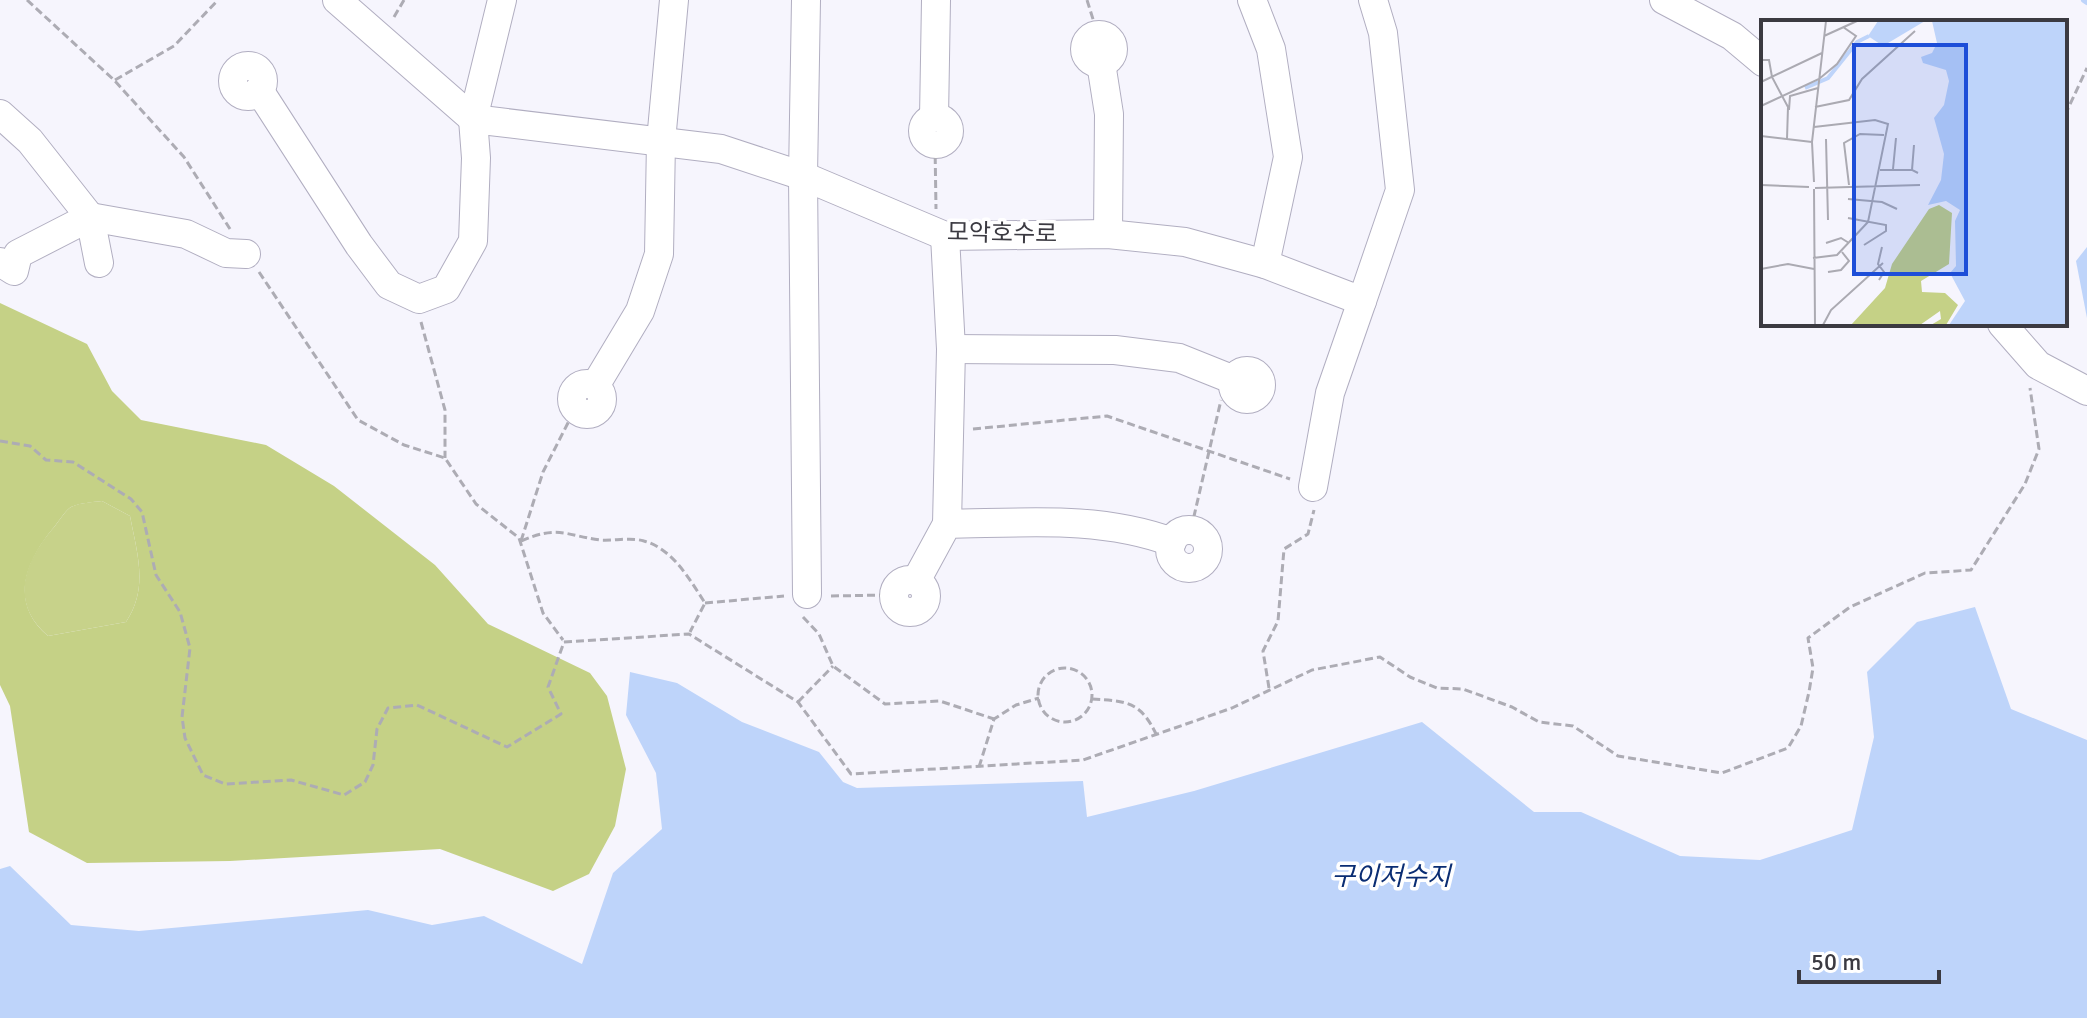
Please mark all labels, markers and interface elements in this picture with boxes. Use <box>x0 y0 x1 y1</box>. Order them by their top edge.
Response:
inset map <box>1761 20 2067 326</box>
street label: 모악호수로 <box>947 217 1057 249</box>
water label: 구이저수지 <box>1331 861 1453 893</box>
scale bar <box>1799 934 1939 984</box>
text: 50 m <box>1811 947 1861 977</box>

